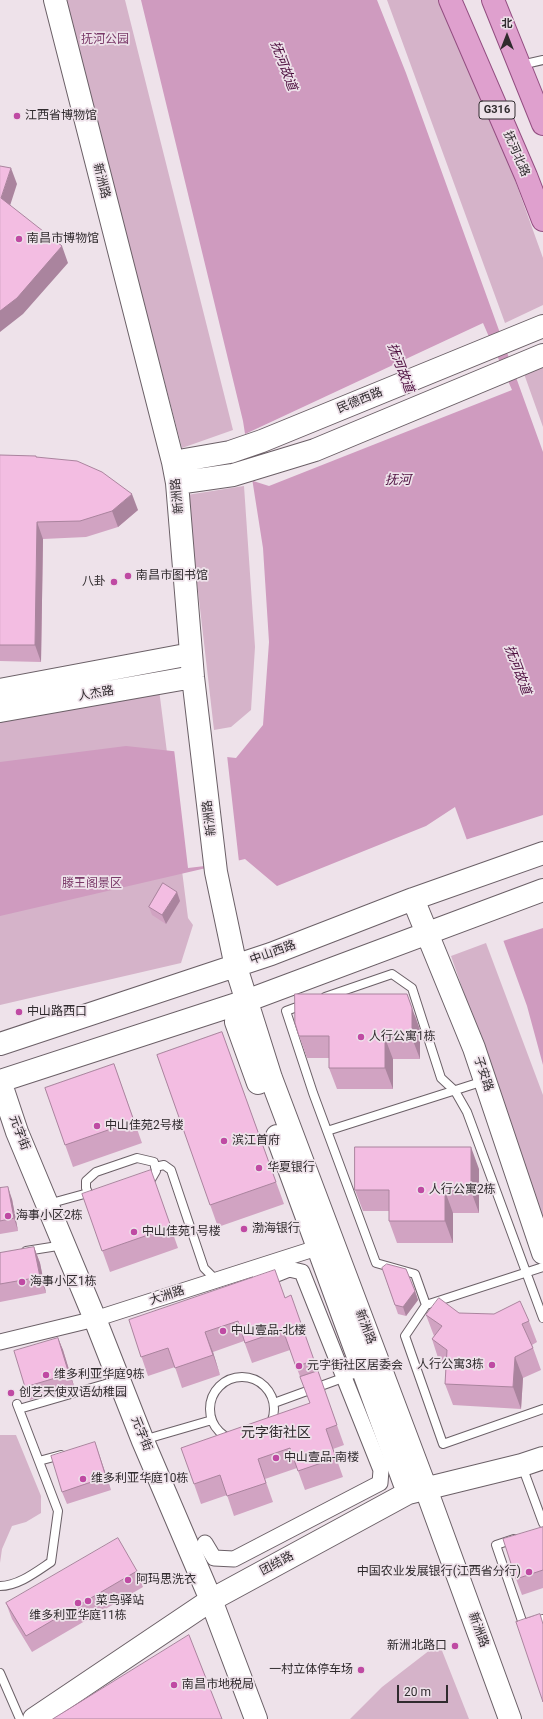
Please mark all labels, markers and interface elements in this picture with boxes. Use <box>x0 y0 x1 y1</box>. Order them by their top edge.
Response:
north arrow <box>487 16 527 56</box>
text: 北 <box>502 17 513 30</box>
park label: 抚河公园 <box>81 33 129 47</box>
water label: 抚河故道 <box>266 39 300 93</box>
road number: G316 <box>479 101 515 119</box>
place label: 江西省博物馆 <box>25 109 97 123</box>
marker: 江西省博物馆 <box>12 111 22 121</box>
street label: 抚河北路 <box>500 129 532 179</box>
street label: 新洲路 <box>90 162 112 200</box>
place label: 南昌市博物馆 <box>27 232 99 246</box>
marker: 南昌市博物馆 <box>14 234 24 244</box>
water label: 抚河故道 <box>383 341 417 395</box>
street label: 民德西路 <box>335 385 385 417</box>
water label: 抚河 <box>385 473 411 489</box>
street label: 新洲路 <box>169 477 187 515</box>
place label: 南昌市图书馆 <box>136 569 208 583</box>
marker: 南昌市图书馆 <box>123 571 133 581</box>
place label: 八卦 <box>82 575 106 589</box>
marker: 八卦 <box>109 577 119 587</box>
water label: 抚河故道 <box>500 643 534 697</box>
street label: 人杰路 <box>77 684 115 704</box>
street label: 新洲路 <box>201 799 219 837</box>
park label: 滕王阁景区 <box>62 877 122 891</box>
street label: 中山西路 <box>248 938 298 968</box>
place label: 中山路西口 <box>27 1005 87 1019</box>
marker: 中山路西口 <box>14 1007 24 1017</box>
place label: 人行公寓1栋 <box>369 1030 436 1044</box>
marker: 人行公寓1栋 <box>356 1032 366 1042</box>
street label: 子安路 <box>470 1055 496 1093</box>
street label: 元字街 <box>6 1114 32 1152</box>
place label: 中山佳苑2号楼 <box>105 1119 184 1133</box>
marker: 中山佳苑2号楼 <box>92 1121 102 1131</box>
place label: 滨江首府 <box>232 1134 280 1148</box>
marker: 滨江首府 <box>219 1136 229 1146</box>
place label: 华夏银行 <box>267 1161 315 1175</box>
marker: 华夏银行 <box>254 1163 264 1173</box>
place label: 人行公寓2栋 <box>429 1183 496 1197</box>
marker: 人行公寓2栋 <box>416 1185 426 1195</box>
place label: 海事小区2栋 <box>16 1209 83 1223</box>
marker: 海事小区2栋 <box>3 1211 13 1221</box>
place label: 渤海银行 <box>252 1222 300 1236</box>
marker: 渤海银行 <box>239 1224 249 1234</box>
place label: 中山佳苑1号楼 <box>142 1225 221 1239</box>
marker: 中山佳苑1号楼 <box>129 1227 139 1237</box>
place label: 海事小区1栋 <box>30 1275 97 1289</box>
marker: 海事小区1栋 <box>17 1277 27 1287</box>
street label: 大洲路 <box>148 1284 186 1308</box>
street label: 新洲路 <box>352 1308 378 1346</box>
place label: 中山壹品-北楼 <box>231 1324 306 1338</box>
marker: 中山壹品-北楼 <box>218 1326 228 1336</box>
place label: 人行公寓3栋 <box>417 1358 484 1372</box>
place label: 元字街社区居委会 <box>307 1359 403 1373</box>
marker: 人行公寓3栋 <box>487 1360 497 1370</box>
marker: 元字街社区居委会 <box>294 1361 304 1371</box>
place label: 维多利亚华庭9栋 <box>54 1368 145 1382</box>
marker: 维多利亚华庭9栋 <box>41 1370 51 1380</box>
place label: 创艺天使双语幼稚园 <box>19 1386 127 1400</box>
marker: 创艺天使双语幼稚园 <box>6 1388 16 1398</box>
street label: 元字街 <box>128 1415 154 1453</box>
district label: 元字街社区 <box>241 1425 311 1441</box>
place label: 中山壹品-南楼 <box>284 1451 359 1465</box>
marker: 中山壹品-南楼 <box>271 1453 281 1463</box>
place label: 维多利亚华庭10栋 <box>91 1472 188 1486</box>
marker: 维多利亚华庭10栋 <box>78 1474 88 1484</box>
street label: 团结路 <box>258 1549 296 1579</box>
place label: 中国农业发展银行(江西省分行) <box>357 1565 521 1579</box>
marker: 中国农业发展银行(江西省分行) <box>524 1567 534 1577</box>
place label: 阿玛思洗衣 <box>136 1573 196 1587</box>
marker: 阿玛思洗衣 <box>123 1575 133 1585</box>
place label: 菜鸟驿站 <box>96 1594 144 1608</box>
marker: 菜鸟驿站 <box>83 1596 93 1606</box>
marker: 维多利亚华庭11栋 <box>73 1598 83 1608</box>
place label: 维多利亚华庭11栋 <box>29 1609 127 1623</box>
street label: 新洲路 <box>465 1611 491 1649</box>
place label: 新洲北路口 <box>387 1639 447 1653</box>
marker: 新洲北路口 <box>450 1641 460 1651</box>
place label: 一村立体停车场 <box>269 1663 353 1677</box>
marker: 一村立体停车场 <box>356 1665 366 1675</box>
scale bar <box>399 1677 450 1703</box>
place label: 南昌市地税局 <box>182 1678 254 1692</box>
marker: 南昌市地税局 <box>169 1680 179 1690</box>
text: 20 m <box>404 1685 431 1699</box>

